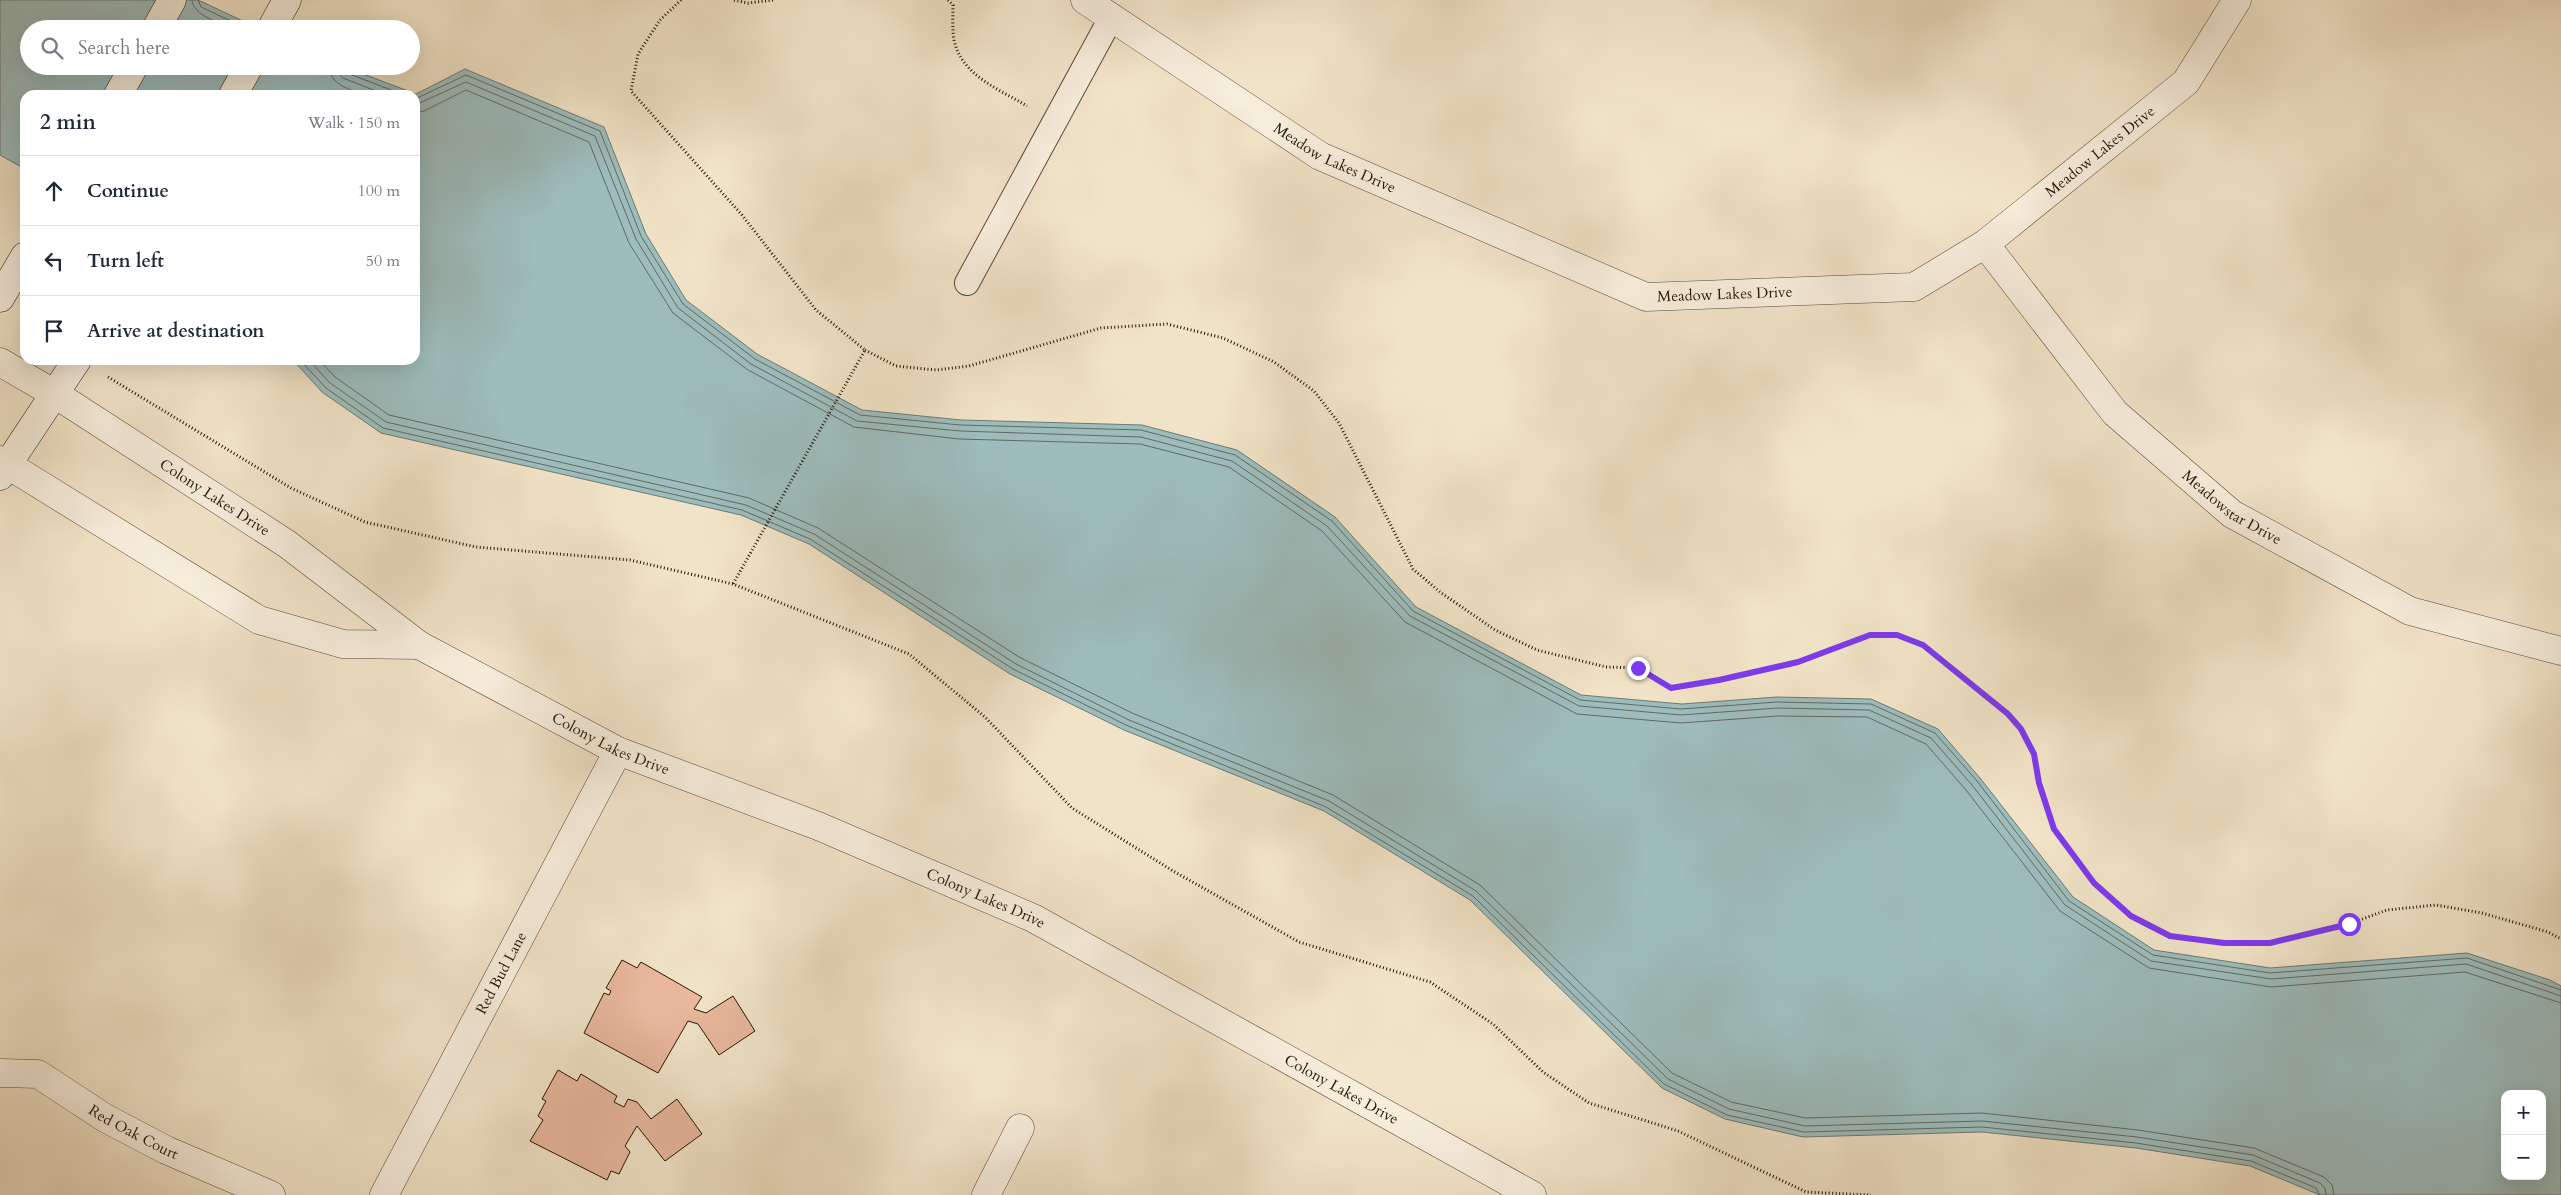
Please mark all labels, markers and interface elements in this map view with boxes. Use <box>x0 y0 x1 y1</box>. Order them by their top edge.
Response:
search box <box>20 20 420 75</box>
icon: search <box>38 34 66 62</box>
text: Search here <box>78 35 170 61</box>
street label: Meadow Lakes Drive <box>2041 101 2159 202</box>
text: 2 min <box>40 108 96 137</box>
text: Walk · 150 m <box>308 112 400 134</box>
street label: Meadow Lakes Drive <box>1270 118 1399 198</box>
icon: ahead <box>40 177 68 205</box>
text: Continue <box>87 178 169 204</box>
text: 100 m <box>358 180 400 202</box>
icon: left <box>40 247 68 275</box>
text: Turn left <box>87 248 164 274</box>
text: 50 m <box>366 250 400 272</box>
street label: Meadow Lakes Drive <box>1657 282 1793 307</box>
icon: arrive <box>40 317 68 345</box>
text: Arrive at destination <box>87 318 264 344</box>
street label: Colony Lakes Drive <box>156 454 274 541</box>
street label: Meadowstar Drive <box>2178 466 2285 549</box>
route end <box>1627 657 1650 680</box>
street label: Colony Lakes Drive <box>548 708 673 780</box>
street label: Colony Lakes Drive <box>923 864 1049 933</box>
route start <box>2338 913 2361 936</box>
street label: Red Bud Lane <box>471 928 531 1018</box>
street label: Colony Lakes Drive <box>1281 1050 1402 1129</box>
map controls <box>2501 1090 2546 1180</box>
button: + <box>2501 1090 2546 1135</box>
street label: Red Oak Court <box>85 1100 182 1164</box>
button: − <box>2501 1135 2546 1180</box>

